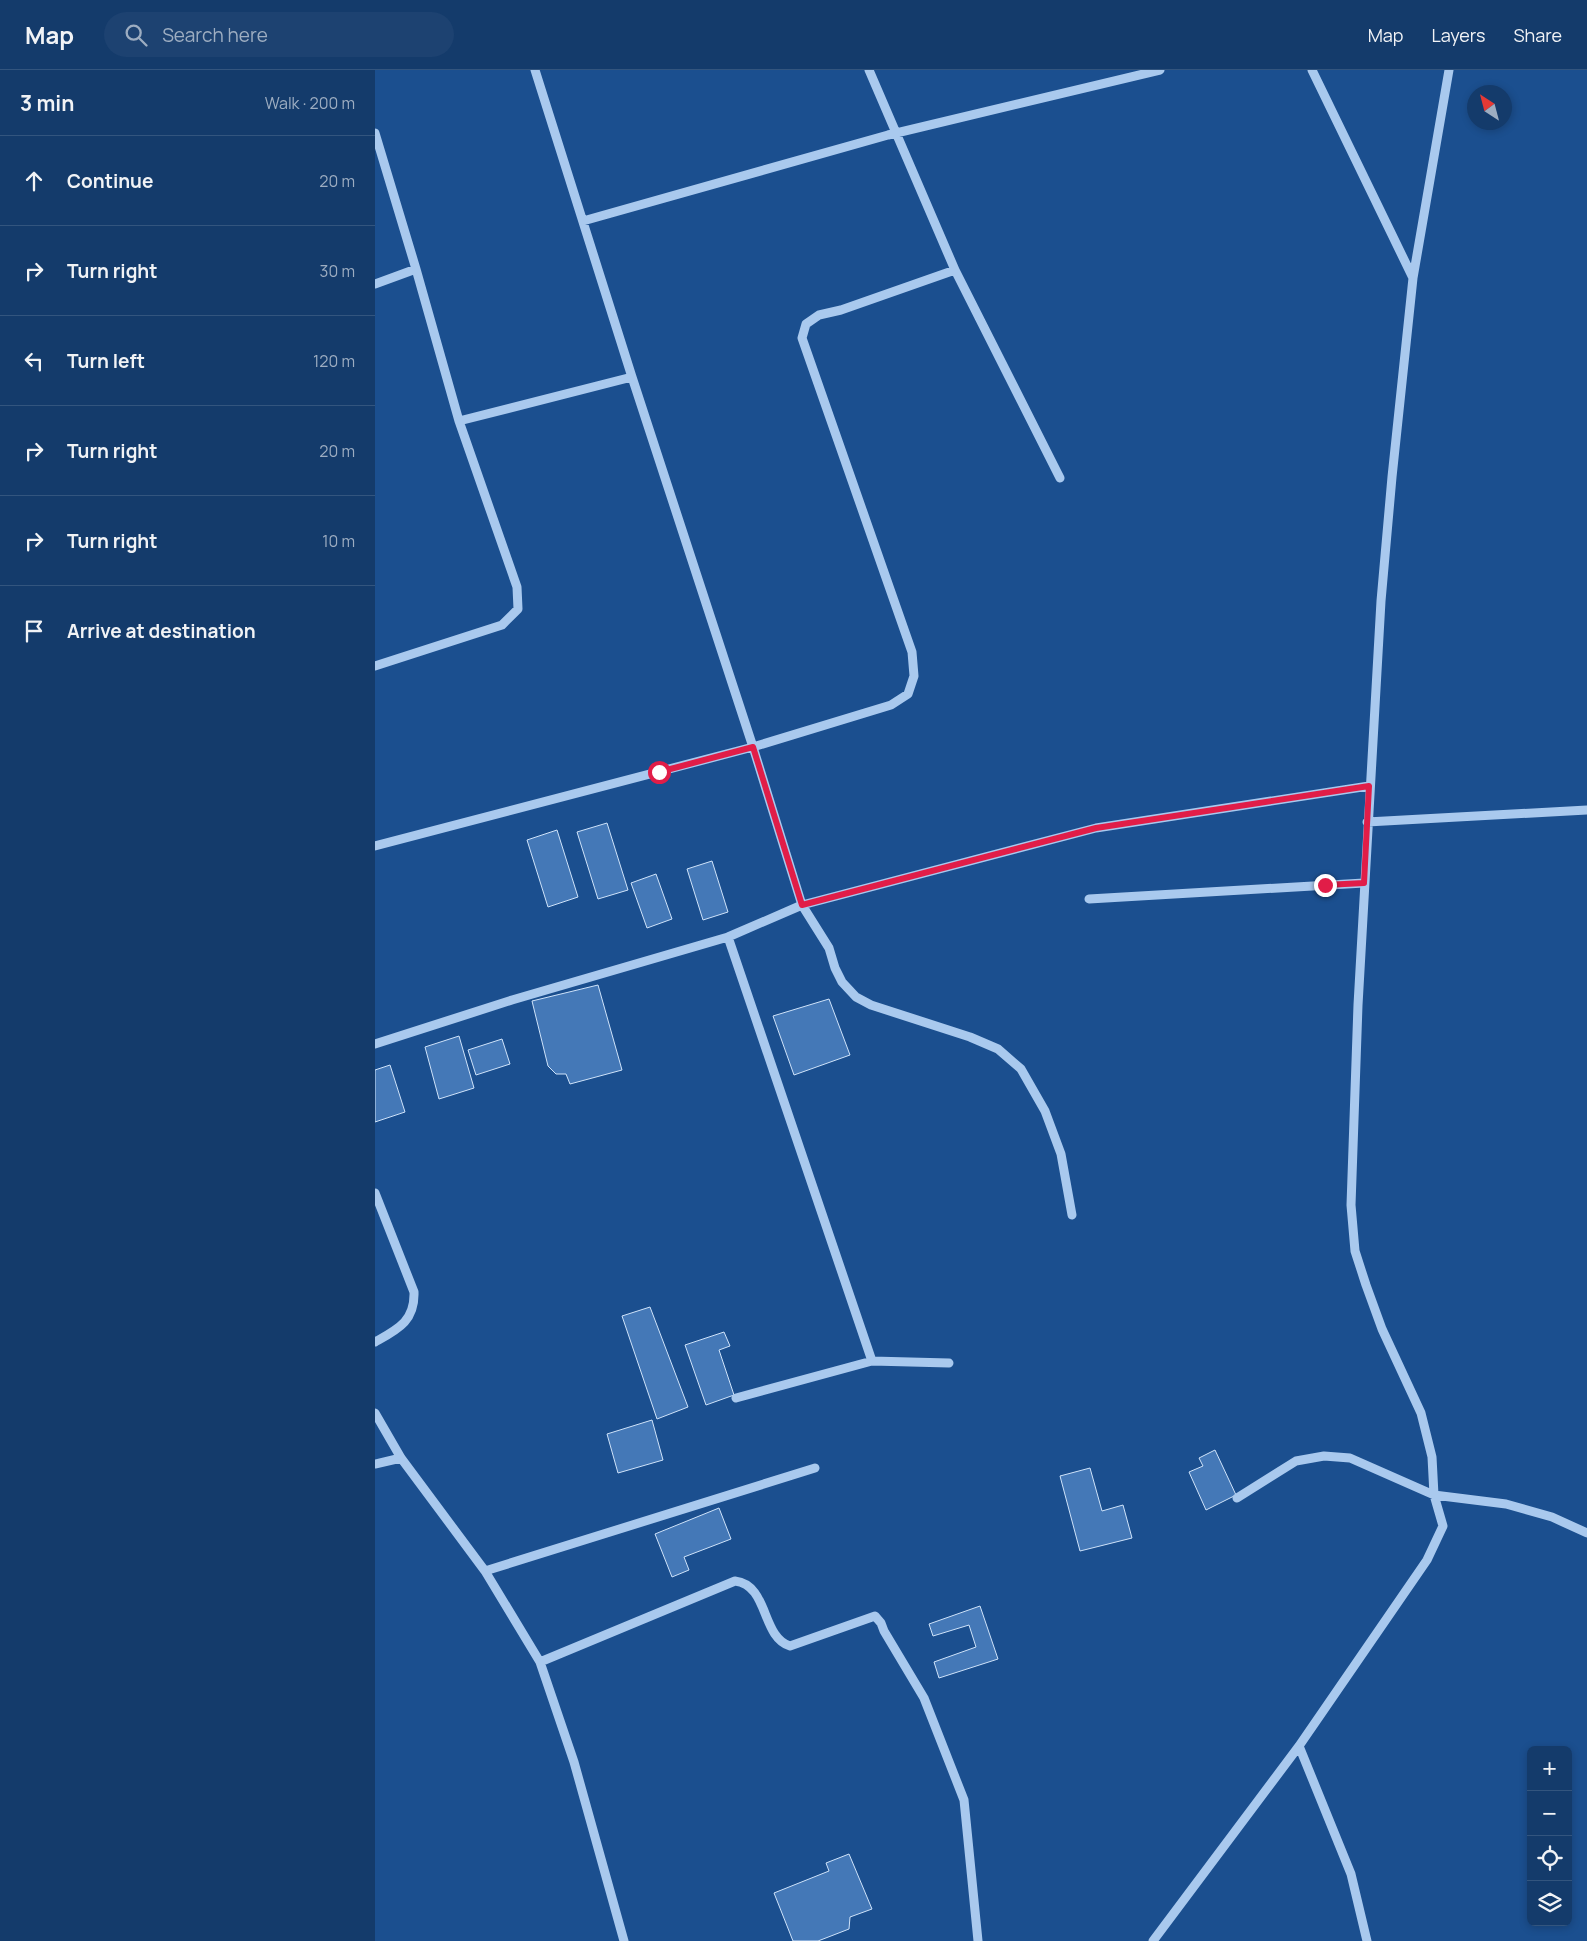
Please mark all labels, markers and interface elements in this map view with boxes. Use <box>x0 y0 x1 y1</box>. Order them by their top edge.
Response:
search box <box>104 12 454 57</box>
text: Map <box>25 18 74 51</box>
icon: search <box>122 21 150 49</box>
text: Search here <box>162 22 268 48</box>
text: Map <box>1368 23 1403 47</box>
text: Layers <box>1431 23 1485 47</box>
text: Share <box>1513 23 1562 47</box>
north arrow <box>1467 85 1512 130</box>
text: 3 min <box>20 89 74 117</box>
text: Walk · 200 m <box>265 92 355 114</box>
icon: ahead <box>20 167 48 195</box>
text: Continue <box>67 168 153 194</box>
text: 20 m <box>319 170 355 192</box>
icon: right <box>20 257 48 285</box>
text: Turn right <box>67 258 157 284</box>
text: 30 m <box>320 260 355 282</box>
icon: left <box>20 347 48 375</box>
text: Turn left <box>67 348 145 374</box>
text: 120 m <box>313 350 355 372</box>
icon: right <box>20 437 48 465</box>
text: Turn right <box>67 438 157 464</box>
text: 20 m <box>319 440 355 462</box>
icon: right <box>20 527 48 555</box>
text: Turn right <box>67 528 157 554</box>
text: 10 m <box>322 530 355 552</box>
icon: arrive <box>20 617 48 645</box>
text: Arrive at destination <box>67 618 256 644</box>
route start <box>648 761 671 784</box>
route end <box>1314 874 1337 897</box>
map controls <box>1527 1746 1572 1926</box>
button: + <box>1527 1746 1572 1791</box>
button: − <box>1527 1791 1572 1836</box>
button: locate <box>1527 1836 1572 1881</box>
button: layers <box>1527 1881 1572 1926</box>

